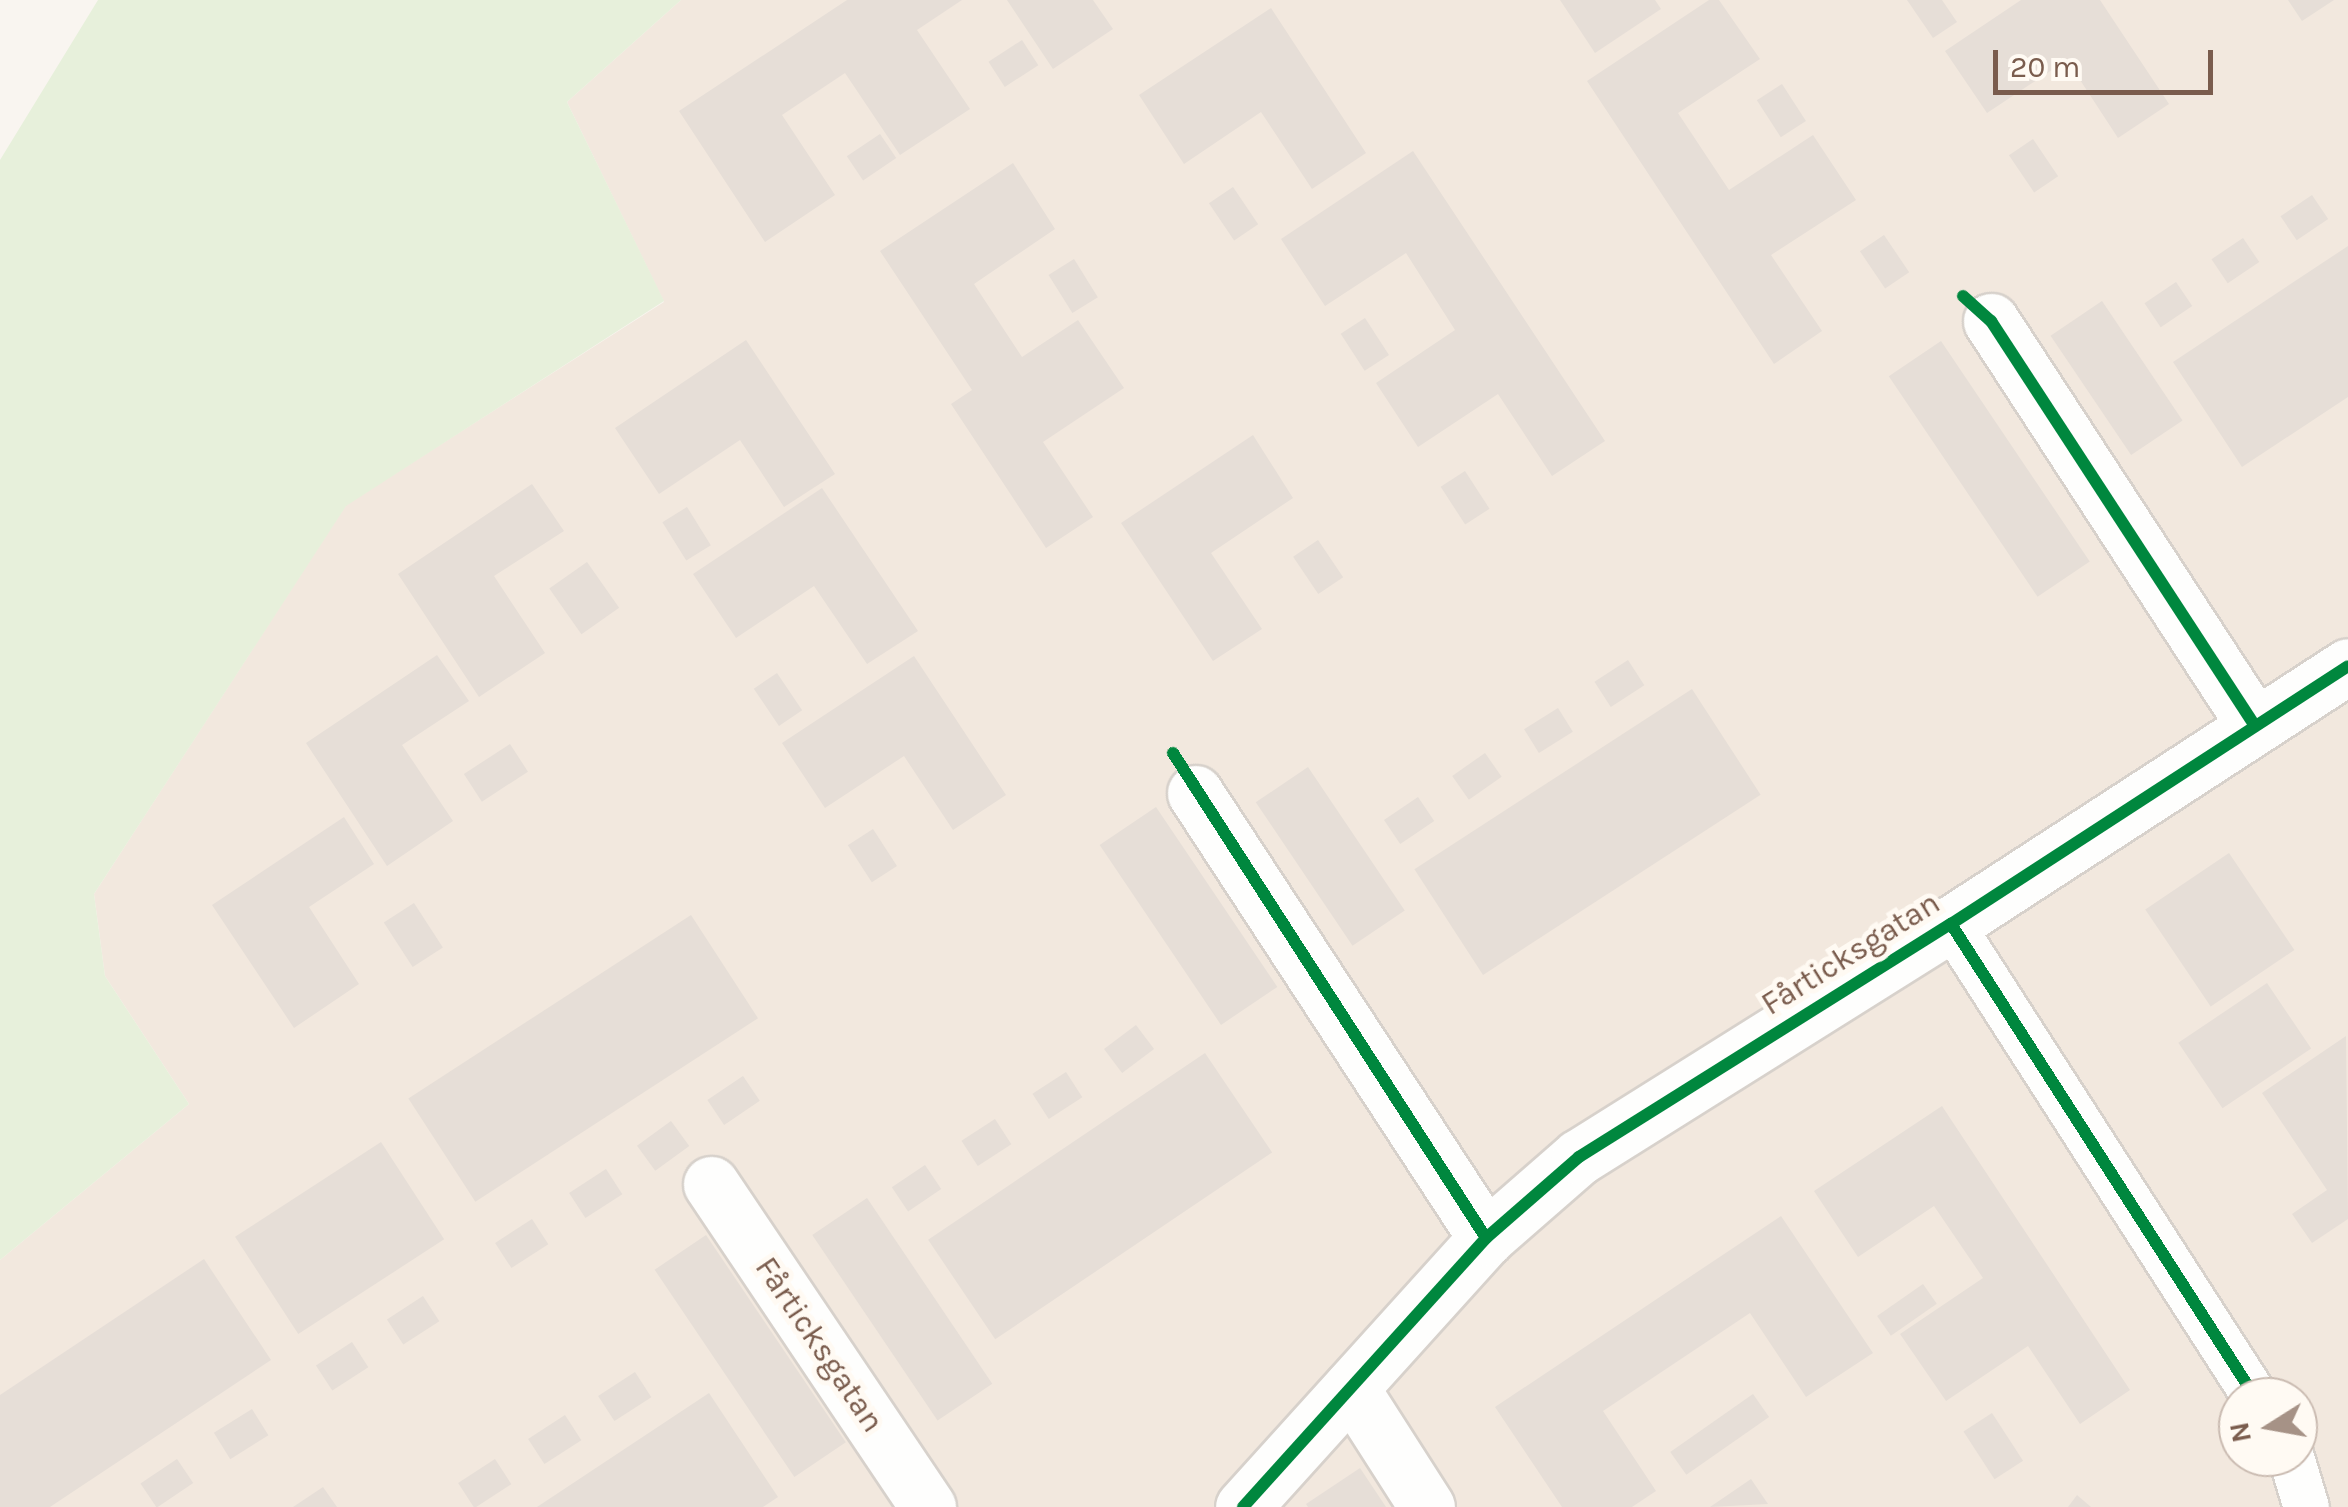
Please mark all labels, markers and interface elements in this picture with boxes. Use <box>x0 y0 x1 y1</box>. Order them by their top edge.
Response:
scale bar <box>1998 30 2218 92</box>
text: 20 m <box>2010 49 2080 85</box>
street label: Fårticksgatan <box>1755 884 1947 1024</box>
street label: Fårticksgatan <box>746 1250 892 1440</box>
north arrow <box>2218 1377 2318 1477</box>
text: N <box>2222 1419 2258 1445</box>

